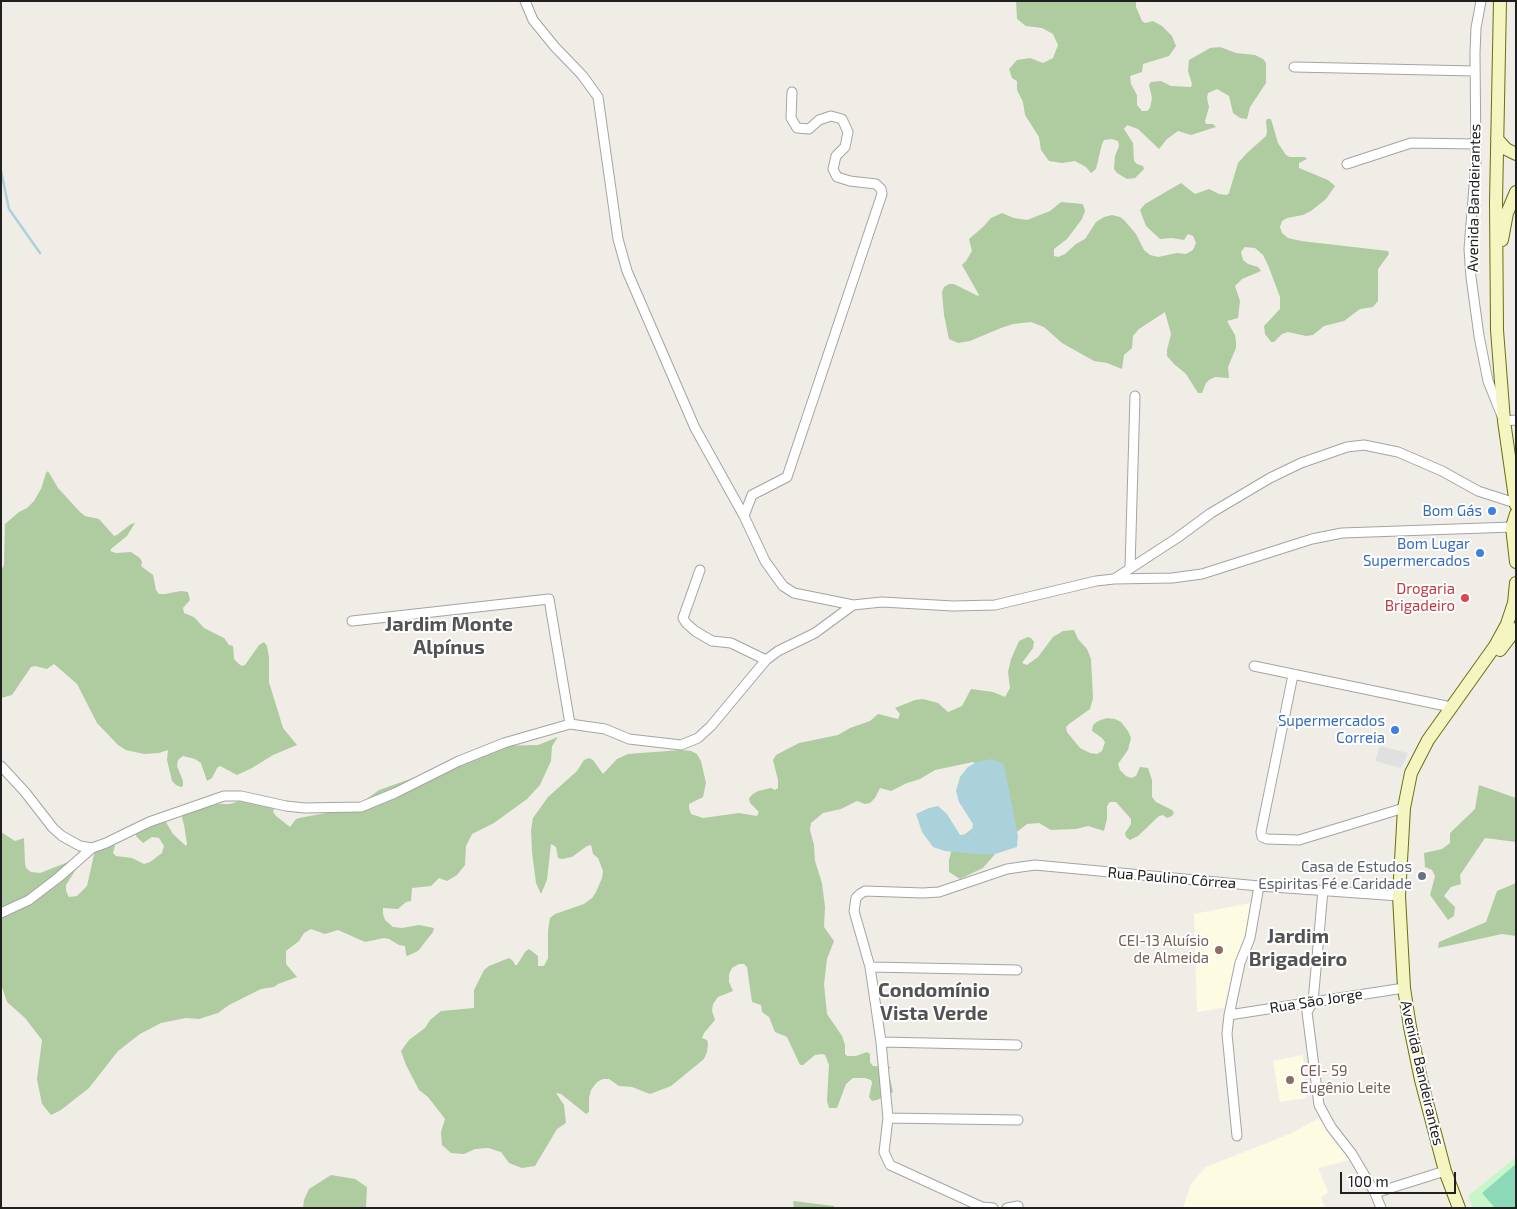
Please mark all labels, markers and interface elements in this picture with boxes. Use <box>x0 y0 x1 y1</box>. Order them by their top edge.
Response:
street label: Avenida Bandeirantes <box>1464 124 1484 272</box>
place label: Bom Gás <box>1422 502 1482 520</box>
marker: Bom Gás <box>1486 505 1498 517</box>
place label: Bom Lugar Supermercados <box>1363 535 1470 570</box>
marker: Bom Lugar Supermercados <box>1474 547 1486 559</box>
place label: Drogaria Brigadeiro <box>1385 580 1455 615</box>
marker: Drogaria Brigadeiro <box>1459 592 1471 604</box>
district label: Jardim Monte Alpínus <box>385 612 513 659</box>
place label: Supermercados Correia <box>1278 712 1385 747</box>
marker: Supermercados Correia <box>1389 724 1401 736</box>
place label: Casa de Estudos Espiritas Fé e Caridade <box>1258 858 1412 893</box>
street label: Rua Paulino Côrrea <box>1107 863 1237 893</box>
marker: Casa de Estudos Espiritas Fé e Caridade <box>1416 870 1428 882</box>
district label: Jardim Brigadeiro <box>1249 924 1347 971</box>
place label: CEI-13 Aluísio de Almeida <box>1118 932 1209 967</box>
marker: CEI-13 Aluísio de Almeida <box>1213 944 1225 956</box>
district label: Condomínio Vista Verde <box>878 978 990 1025</box>
street label: Rua São Jorge <box>1268 985 1364 1017</box>
street label: Avenida Bandeirantes <box>1397 999 1447 1147</box>
place label: CEI- 59 Eugênio Leite <box>1300 1062 1391 1097</box>
marker: CEI- 59 Eugênio Leite <box>1284 1074 1296 1086</box>
scale bar <box>1342 1162 1458 1194</box>
text: 100 m <box>1348 1172 1389 1190</box>

